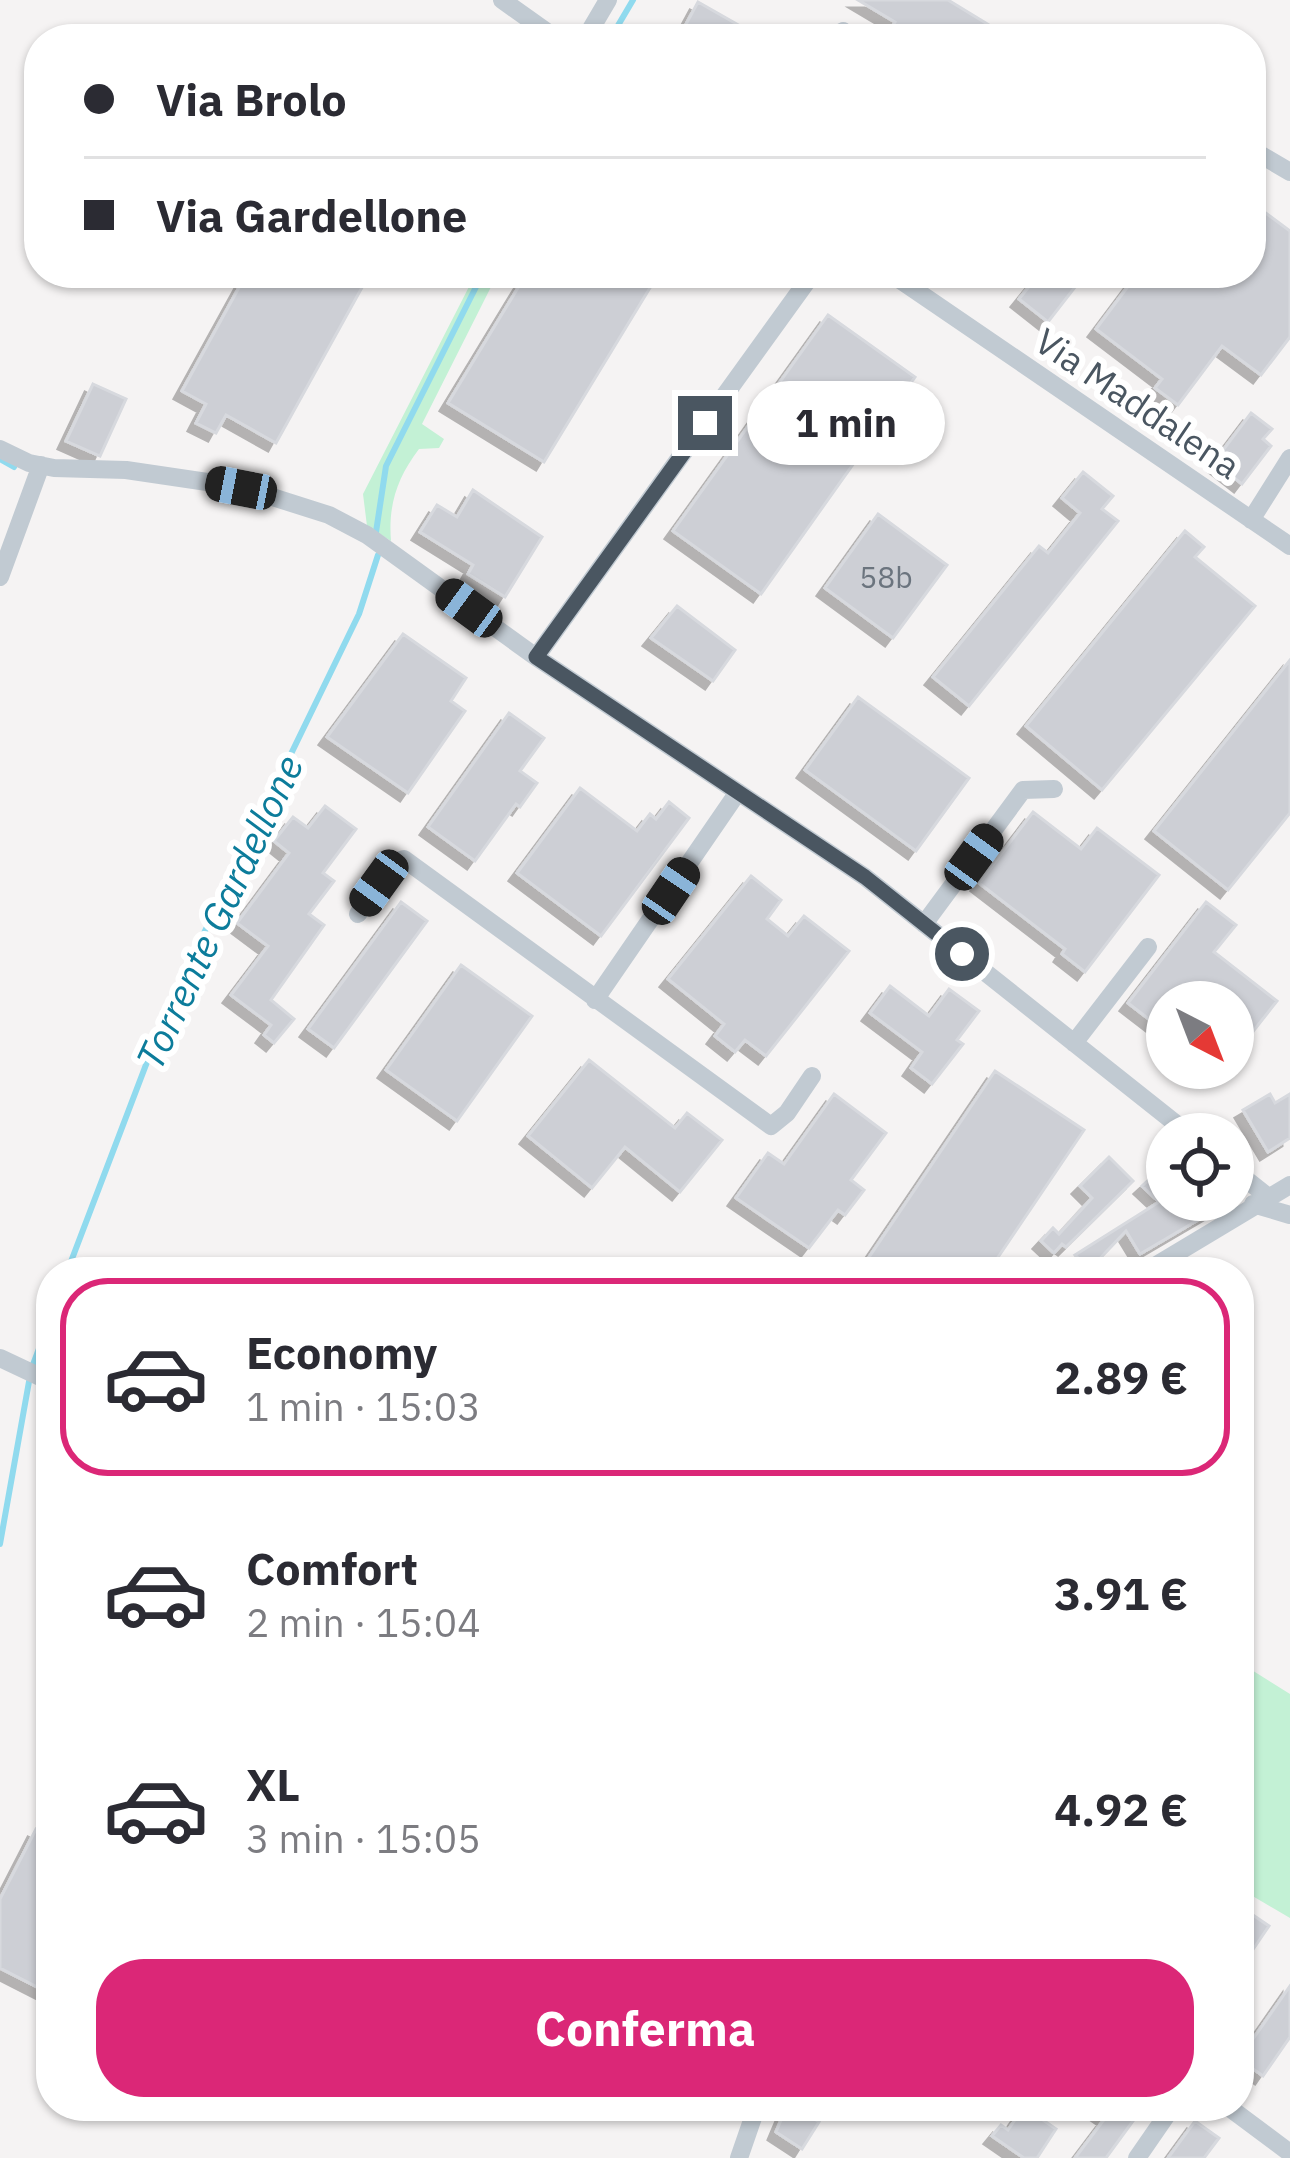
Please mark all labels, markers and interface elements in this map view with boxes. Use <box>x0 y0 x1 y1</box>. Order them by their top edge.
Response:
text: Via Brolo <box>156 70 347 128</box>
text: Via Gardellone <box>156 186 467 244</box>
street label: Via Maddalena <box>1026 317 1250 489</box>
callout: 1 min <box>747 381 945 465</box>
route end <box>678 396 732 450</box>
text: 1 min <box>795 397 897 448</box>
car <box>202 463 280 513</box>
house number: 58b <box>859 557 913 596</box>
car <box>429 572 509 644</box>
water label: Torrente Gardellone <box>124 747 314 1077</box>
car <box>938 817 1010 897</box>
car <box>343 843 415 923</box>
car <box>636 851 706 931</box>
route start <box>935 927 989 981</box>
north arrow <box>1146 981 1254 1089</box>
map controls <box>1146 981 1254 1221</box>
button: locate <box>1146 1113 1254 1221</box>
icon: car <box>102 1323 210 1431</box>
text: Economy <box>246 1323 437 1381</box>
text: 2.89 € <box>1054 1348 1188 1406</box>
text: 1 min · 15:03 <box>246 1381 481 1432</box>
icon: car <box>102 1539 210 1647</box>
text: Comfort <box>246 1539 418 1597</box>
text: 3.91 € <box>1054 1564 1188 1622</box>
text: 2 min · 15:04 <box>246 1597 481 1648</box>
icon: car <box>102 1755 210 1863</box>
text: XL <box>246 1755 300 1813</box>
text: 4.92 € <box>1054 1780 1188 1838</box>
text: 3 min · 15:05 <box>246 1813 481 1864</box>
button: Conferma <box>96 1959 1194 2097</box>

